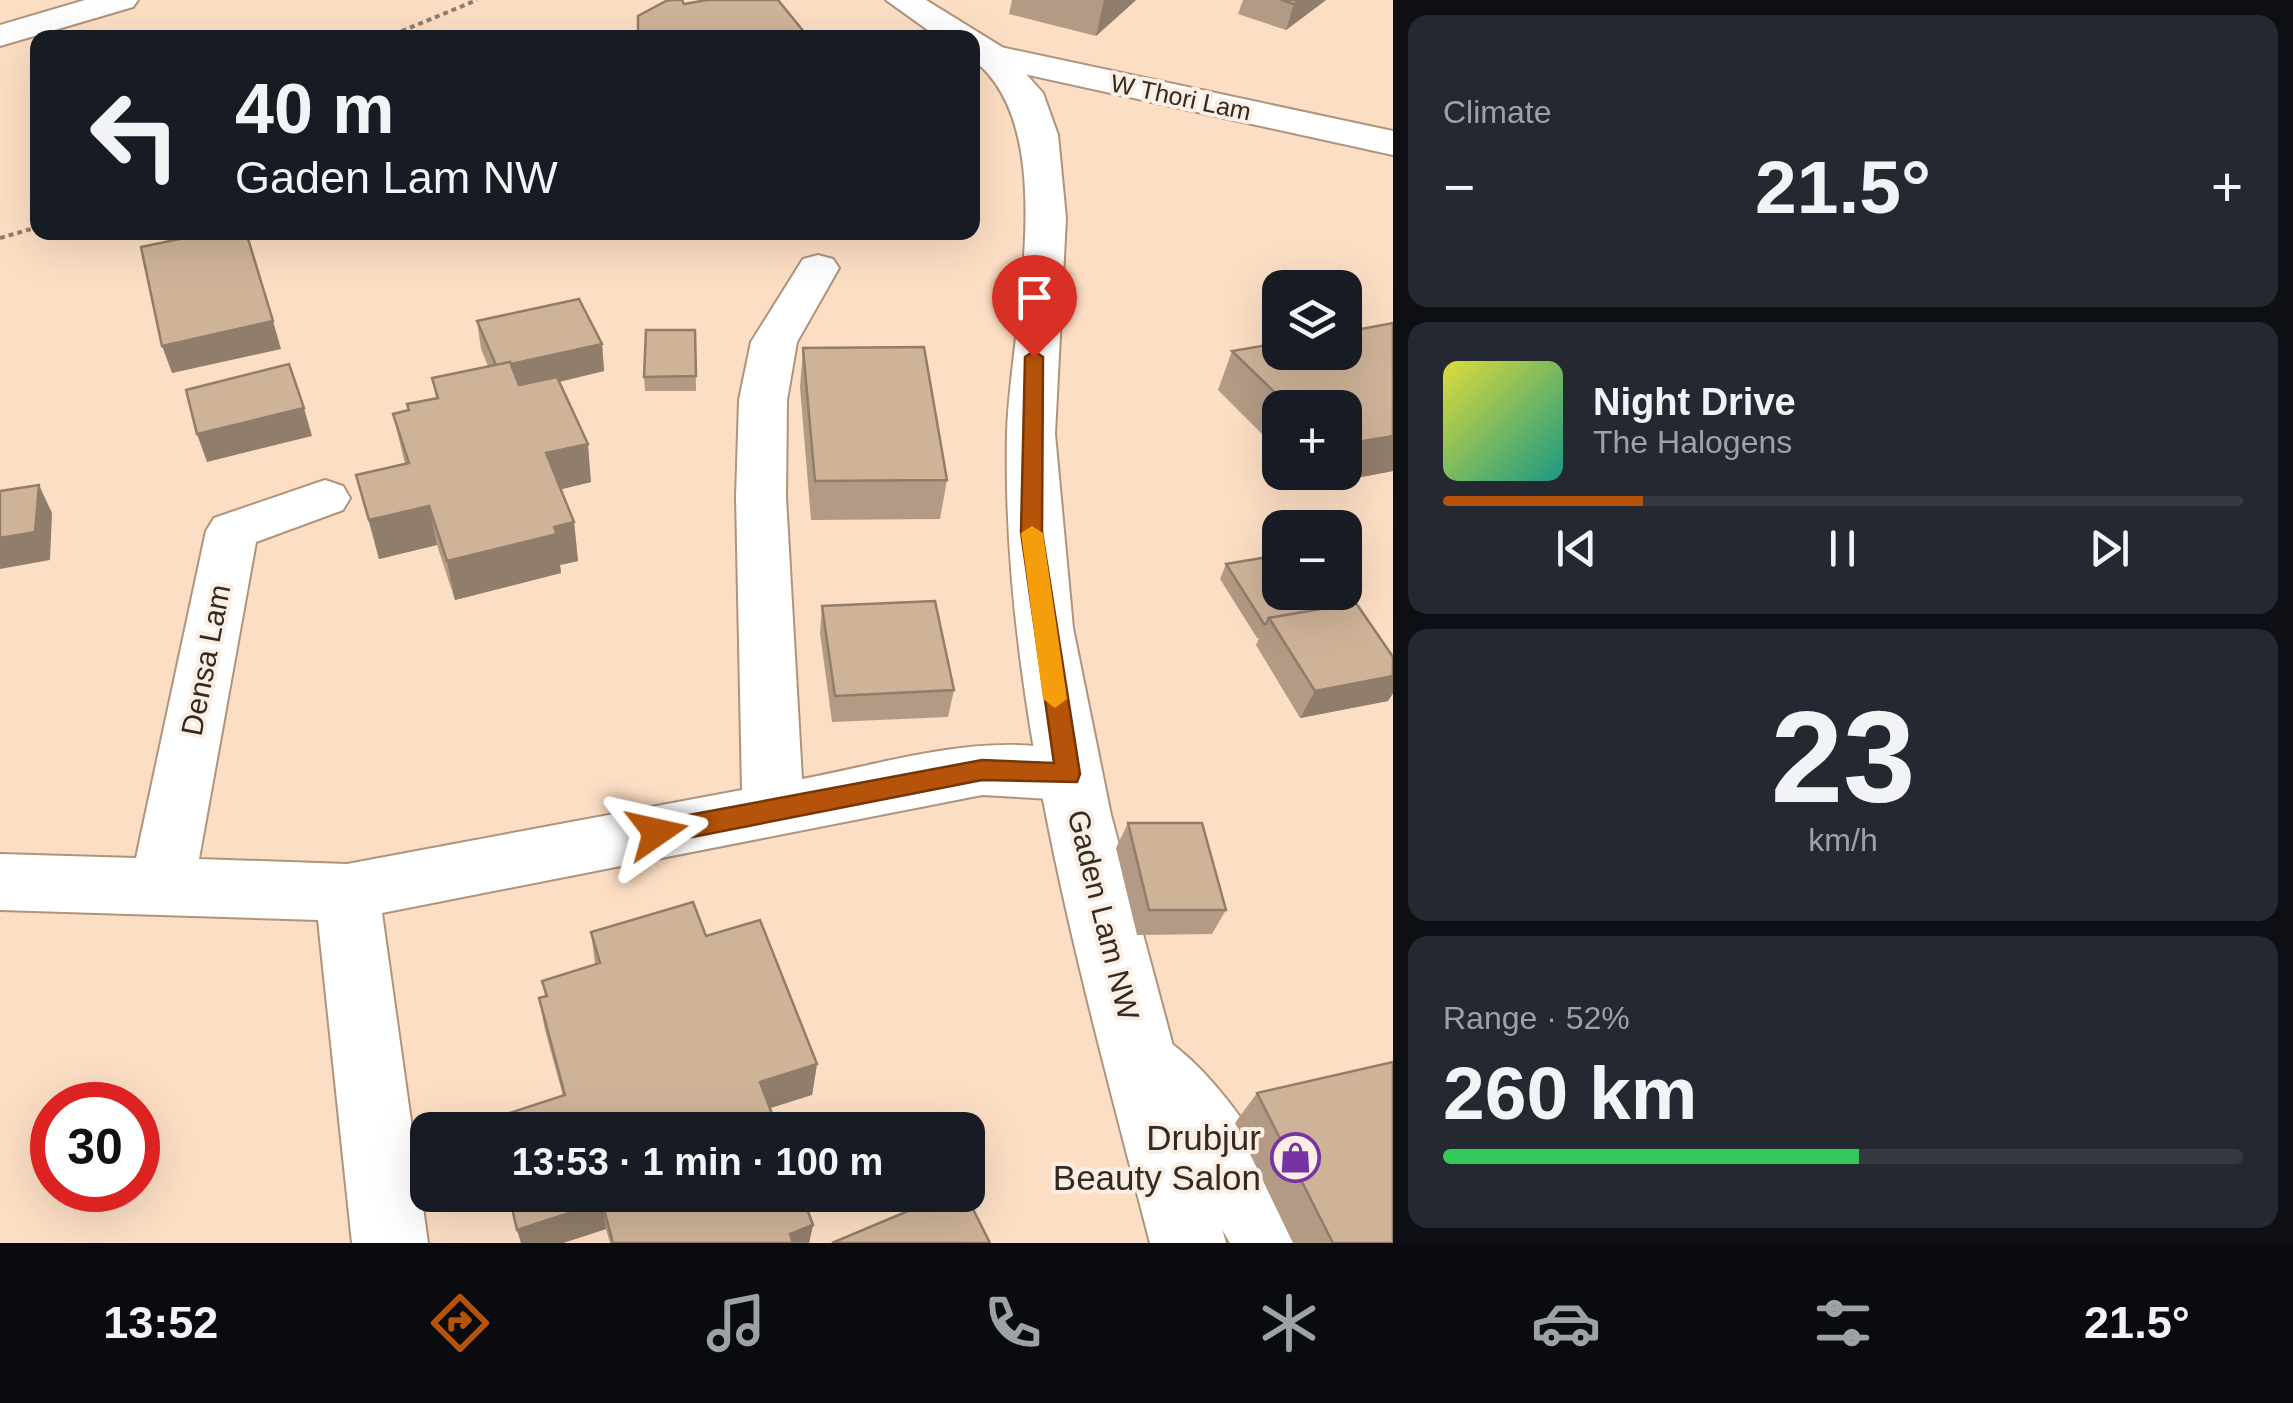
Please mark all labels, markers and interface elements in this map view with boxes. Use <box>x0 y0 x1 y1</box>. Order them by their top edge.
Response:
street label: W Thori Lam <box>1108 68 1254 126</box>
icon: left <box>70 70 200 200</box>
text: 40 m <box>235 70 395 148</box>
text: Climate <box>1443 94 1551 130</box>
text: 21.5° <box>1755 145 1931 229</box>
text: Gaden Lam NW <box>235 152 558 203</box>
text: − <box>1443 156 1475 218</box>
text: + <box>2211 156 2243 218</box>
pin <box>992 255 1077 358</box>
icon: arrive <box>1007 270 1062 325</box>
map controls <box>1262 270 1362 610</box>
button: layers <box>1262 270 1362 370</box>
text: Night Drive <box>1593 381 1796 423</box>
button: + <box>1262 390 1362 490</box>
text: The Halogens <box>1593 424 1792 460</box>
button: − <box>1262 510 1362 610</box>
icon: previous <box>1549 521 1604 576</box>
icon: pause <box>1815 521 1870 576</box>
icon: next <box>2082 521 2137 576</box>
street label: Densa Lam <box>175 581 236 738</box>
text: 23 <box>1771 684 1915 830</box>
position arrow <box>605 780 709 884</box>
street label: Gaden Lam NW <box>1061 807 1146 1024</box>
text: km/h <box>1808 822 1878 858</box>
text: Range · 52% <box>1443 1000 1630 1036</box>
text: 260 km <box>1443 1051 1697 1135</box>
speed limit sign: 30 <box>30 1082 160 1212</box>
place label: Drubjur Beauty Salon <box>1053 1118 1261 1197</box>
shop icon: Drubjur Beauty Salon <box>1270 1132 1322 1184</box>
text: 13:53 · 1 min · 100 m <box>512 1141 883 1183</box>
icon: directions <box>425 1288 495 1358</box>
icon: music <box>701 1288 771 1358</box>
icon: phone <box>978 1288 1048 1358</box>
icon: climate <box>1254 1288 1324 1358</box>
icon: car <box>1531 1288 1601 1358</box>
icon: filters <box>1808 1288 1878 1358</box>
text: 13:52 <box>103 1297 218 1348</box>
text: 21.5° <box>2084 1297 2190 1348</box>

